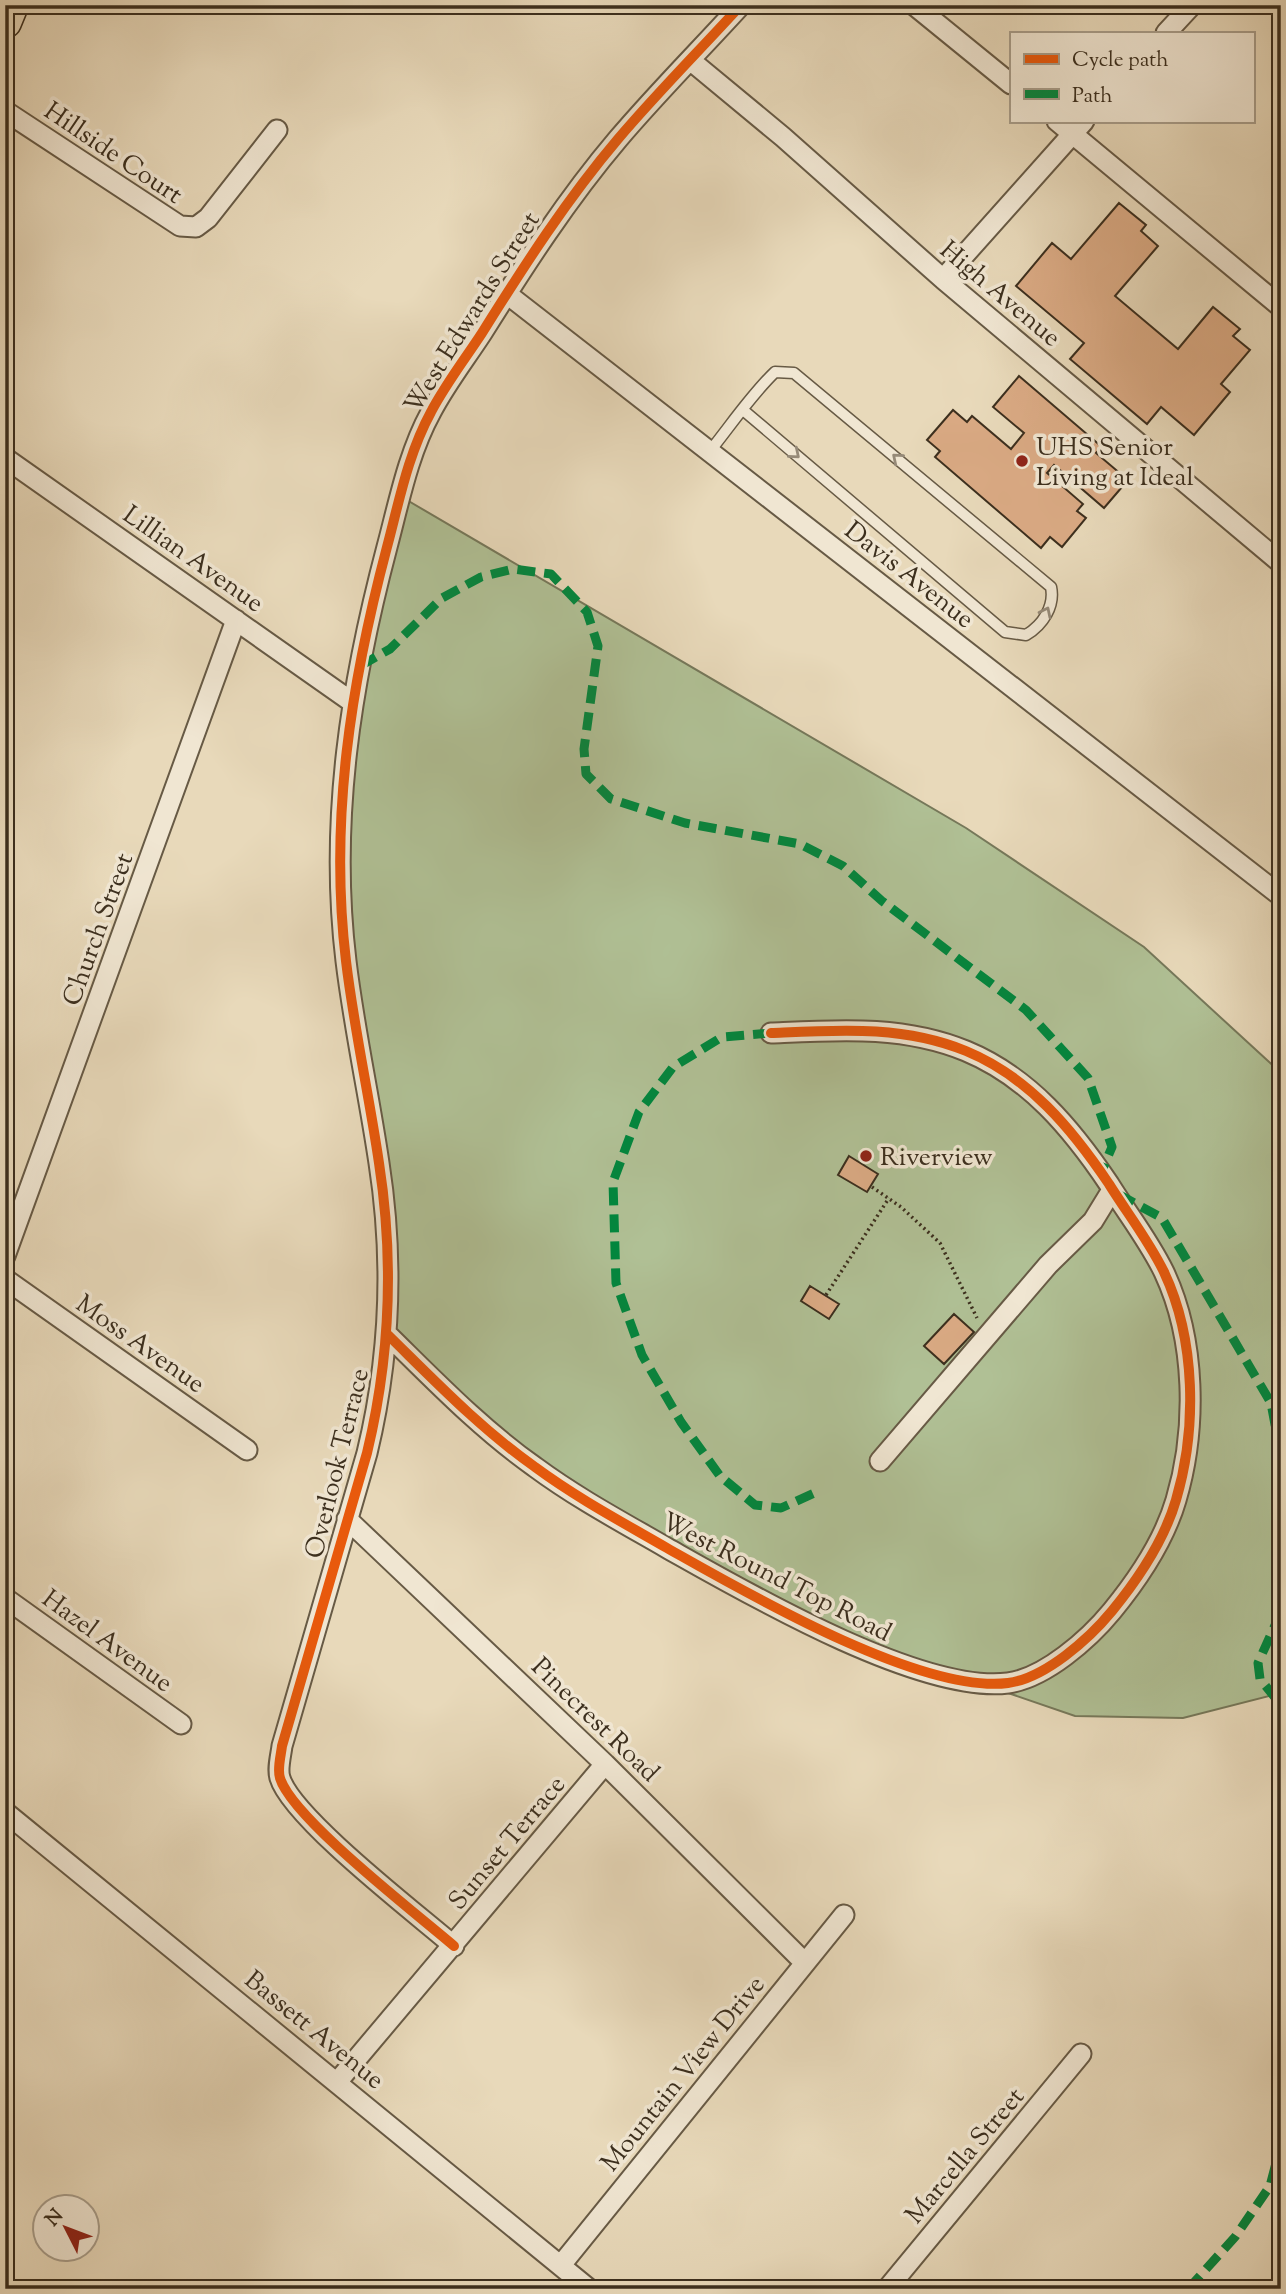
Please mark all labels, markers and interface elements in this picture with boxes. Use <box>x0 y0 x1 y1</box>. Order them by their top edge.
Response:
legend <box>1010 32 1254 122</box>
text: Cycle path <box>1072 46 1169 76</box>
text: Path <box>1072 82 1113 112</box>
street label: Hillside Court <box>36 94 189 214</box>
street label: West Edwards Street <box>396 205 550 421</box>
street label: High Avenue <box>931 233 1068 357</box>
place label: UHS Senior Living at Ideal <box>1036 430 1194 497</box>
one-way arrow <box>787 446 800 458</box>
marker: UHS Senior Living at Ideal <box>1014 453 1030 469</box>
one-way arrow <box>893 454 905 467</box>
street label: Lillian Avenue <box>114 498 271 622</box>
street label: Davis Avenue <box>836 513 981 639</box>
one-way arrow <box>1038 607 1052 619</box>
street label: Church Street <box>55 848 144 1011</box>
place label: Riverview <box>880 1140 993 1177</box>
marker: Riverview <box>858 1148 874 1164</box>
street label: Moss Avenue <box>67 1287 212 1403</box>
street label: Overlook Terrace <box>297 1365 380 1563</box>
street label: West Round Top Road <box>654 1504 898 1652</box>
street label: Hazel Avenue <box>33 1582 180 1702</box>
street label: Pinecrest Road <box>522 1650 667 1792</box>
street label: Sunset Terrace <box>441 1768 575 1919</box>
street label: Bassett Avenue <box>235 1963 392 2099</box>
street label: Mountain View Drive <box>593 1969 775 2181</box>
street label: Marcella Street <box>898 2080 1034 2233</box>
north arrow <box>32 2192 102 2262</box>
text: N <box>40 2204 70 2233</box>

